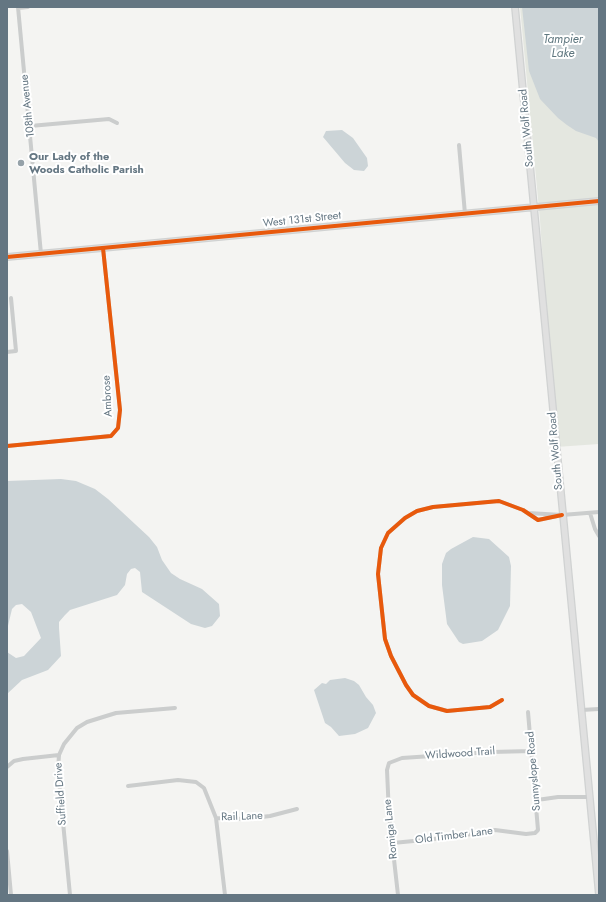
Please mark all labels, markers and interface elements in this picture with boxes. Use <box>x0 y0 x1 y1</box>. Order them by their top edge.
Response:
water label: Tampier Lake <box>543 33 583 61</box>
street label: 108th Avenue <box>18 74 38 138</box>
street label: South Wolf Road <box>517 88 537 168</box>
place label: Our Lady of the Woods Catholic Parish <box>29 150 144 176</box>
marker: Our Lady of the Woods Catholic Parish <box>16 158 26 168</box>
street label: West 131st Street <box>262 209 342 231</box>
street label: Ambrose <box>100 375 116 417</box>
street label: South Wolf Road <box>546 411 566 491</box>
street label: Sunnyslope Road <box>524 731 544 811</box>
street label: Wildwood Trail <box>425 745 495 763</box>
street label: Suffield Drive <box>52 762 70 826</box>
street label: Romiga Lane <box>381 798 401 860</box>
street label: Rail Lane <box>221 810 263 824</box>
street label: Old Timber Lane <box>414 825 494 847</box>

